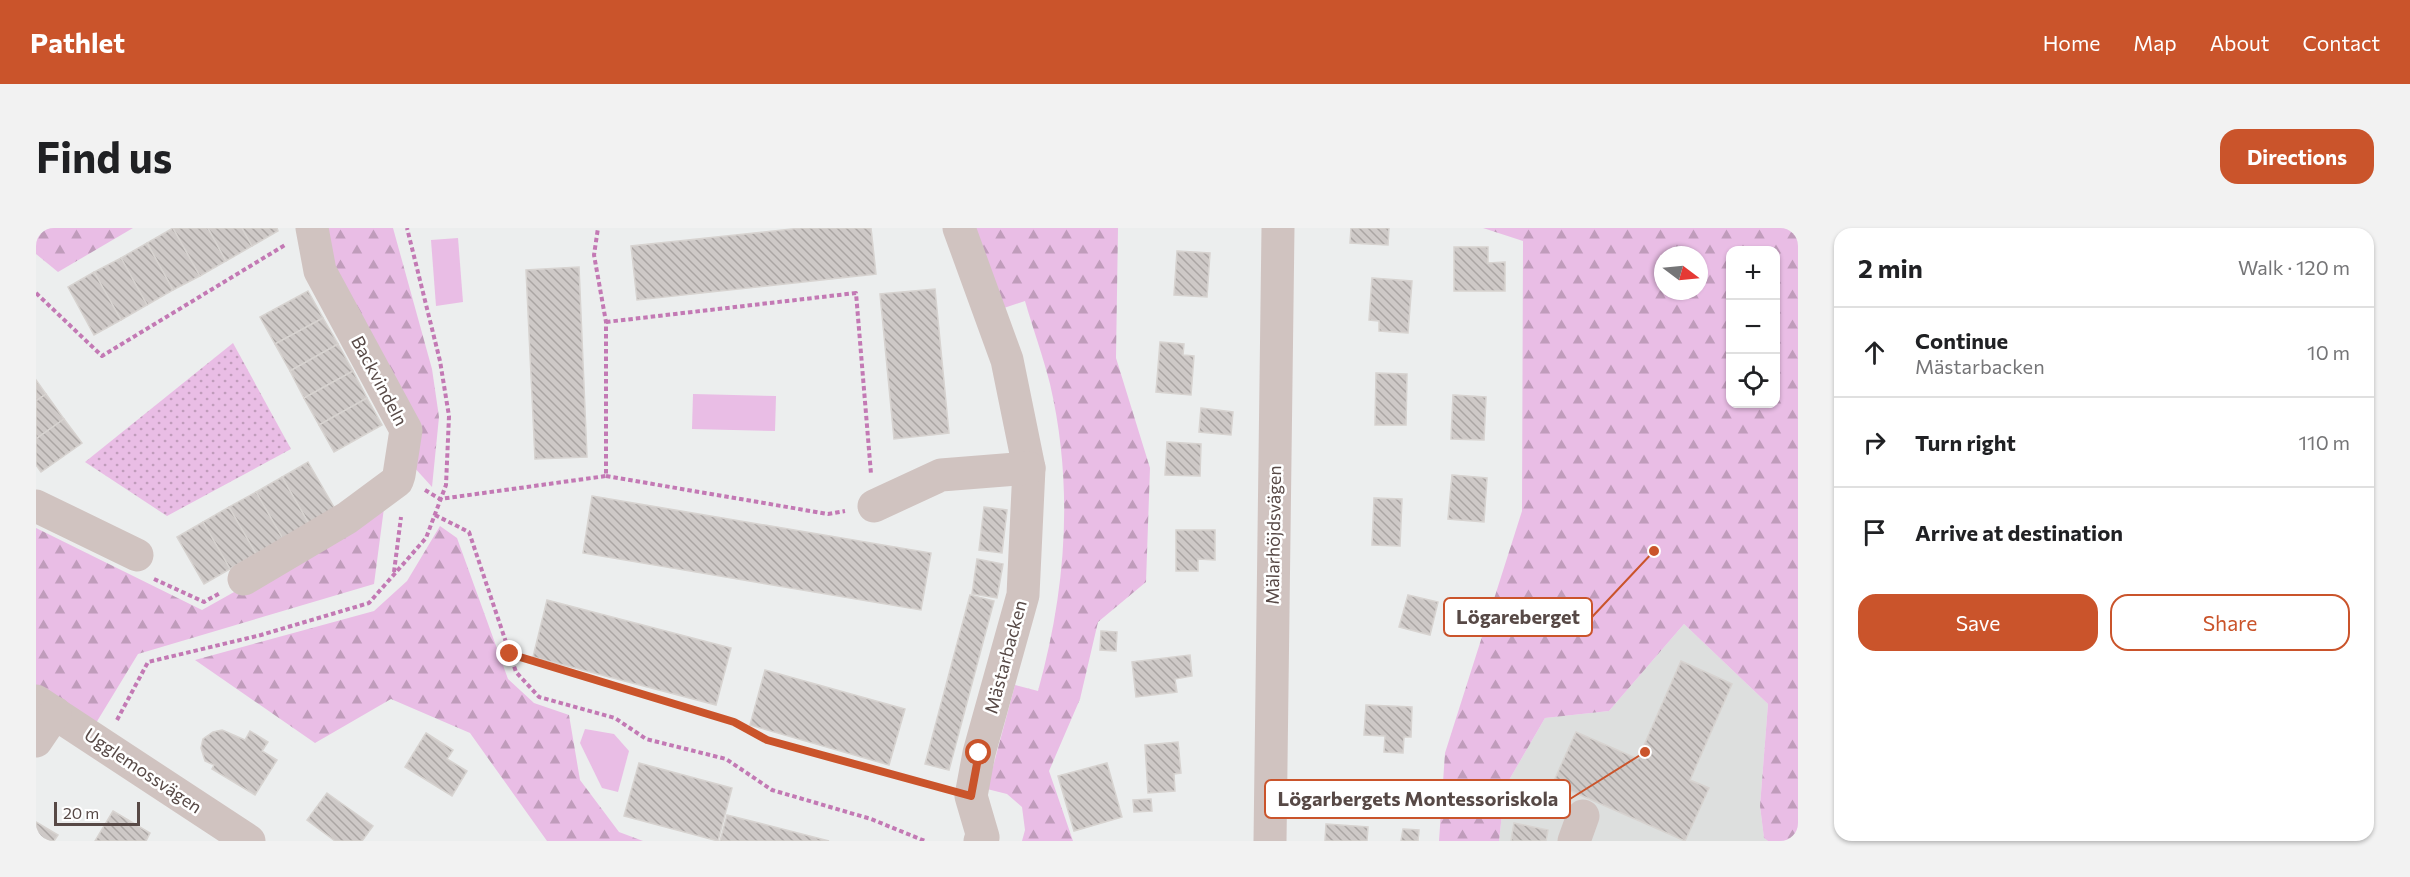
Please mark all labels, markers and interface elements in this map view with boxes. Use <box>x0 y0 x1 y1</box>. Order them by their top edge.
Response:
text: Pathlet <box>30 25 125 59</box>
text: Home <box>2043 30 2100 55</box>
text: Map <box>2133 30 2177 55</box>
text: About <box>2210 30 2269 55</box>
text: Contact <box>2302 30 2380 55</box>
button: Directions <box>2220 129 2374 184</box>
text: Find us <box>36 130 172 182</box>
north arrow <box>1654 246 1708 300</box>
map controls <box>1726 246 1780 408</box>
button: + <box>1726 246 1780 300</box>
text: 2 min <box>1858 252 1923 283</box>
text: Walk · 120 m <box>2238 255 2350 279</box>
button: − <box>1726 300 1780 354</box>
text: Continue <box>1915 327 2008 354</box>
street label: Backvindeln <box>347 332 413 429</box>
icon: ahead <box>1858 336 1891 369</box>
text: 10 m <box>2307 340 2350 364</box>
button: locate <box>1726 354 1780 408</box>
text: Mästarbacken <box>1915 354 2045 378</box>
icon: right <box>1858 426 1891 459</box>
text: Turn right <box>1915 429 2016 456</box>
text: 110 m <box>2299 430 2350 454</box>
street label: Mälarhöjdsvägen <box>1261 465 1285 605</box>
icon: arrive <box>1858 516 1891 549</box>
text: Arrive at destination <box>1915 519 2123 546</box>
button: Save <box>1858 594 2098 651</box>
button: Share <box>2110 594 2350 651</box>
street label: Mästarbacken <box>979 598 1031 716</box>
callout: Lögareberget <box>1444 598 1592 636</box>
text: Lögareberget <box>1456 604 1580 628</box>
route end <box>496 640 522 666</box>
street label: Ugglemossvägen <box>81 723 206 818</box>
route start <box>965 739 991 765</box>
callout: Lögarbergets Montessoriskola <box>1265 780 1570 818</box>
text: Lögarbergets Montessoriskola <box>1278 786 1558 810</box>
scale bar <box>54 799 140 826</box>
text: 20 m <box>63 803 99 822</box>

